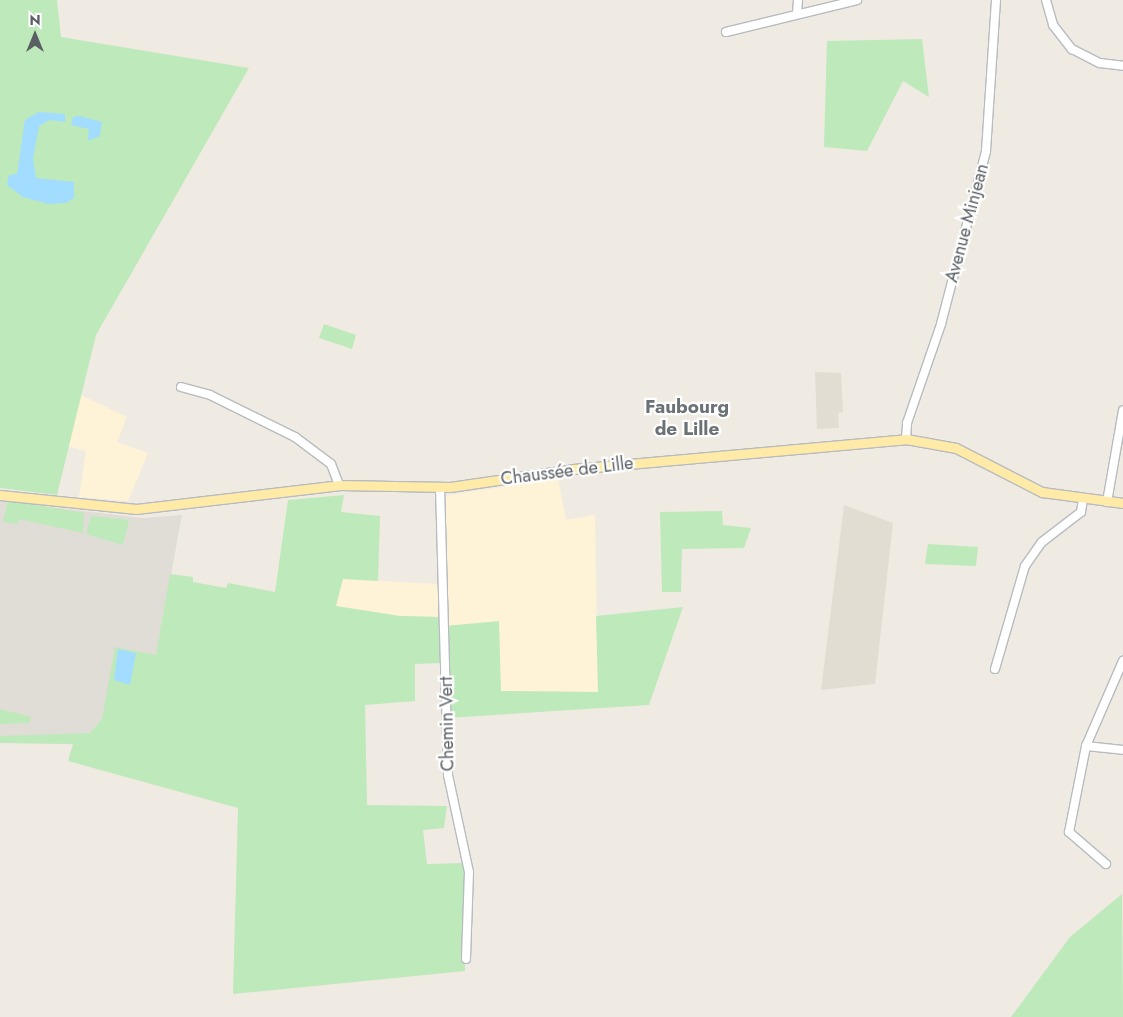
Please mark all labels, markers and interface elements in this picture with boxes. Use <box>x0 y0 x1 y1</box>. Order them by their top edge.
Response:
north arrow <box>10 10 60 60</box>
text: N <box>29 10 41 30</box>
street label: Avenue Minjean <box>941 161 993 285</box>
district label: Faubourg de Lille <box>645 396 729 440</box>
street label: Chaussée de Lille <box>499 452 635 490</box>
street label: Chemin Vert <box>435 676 459 772</box>

